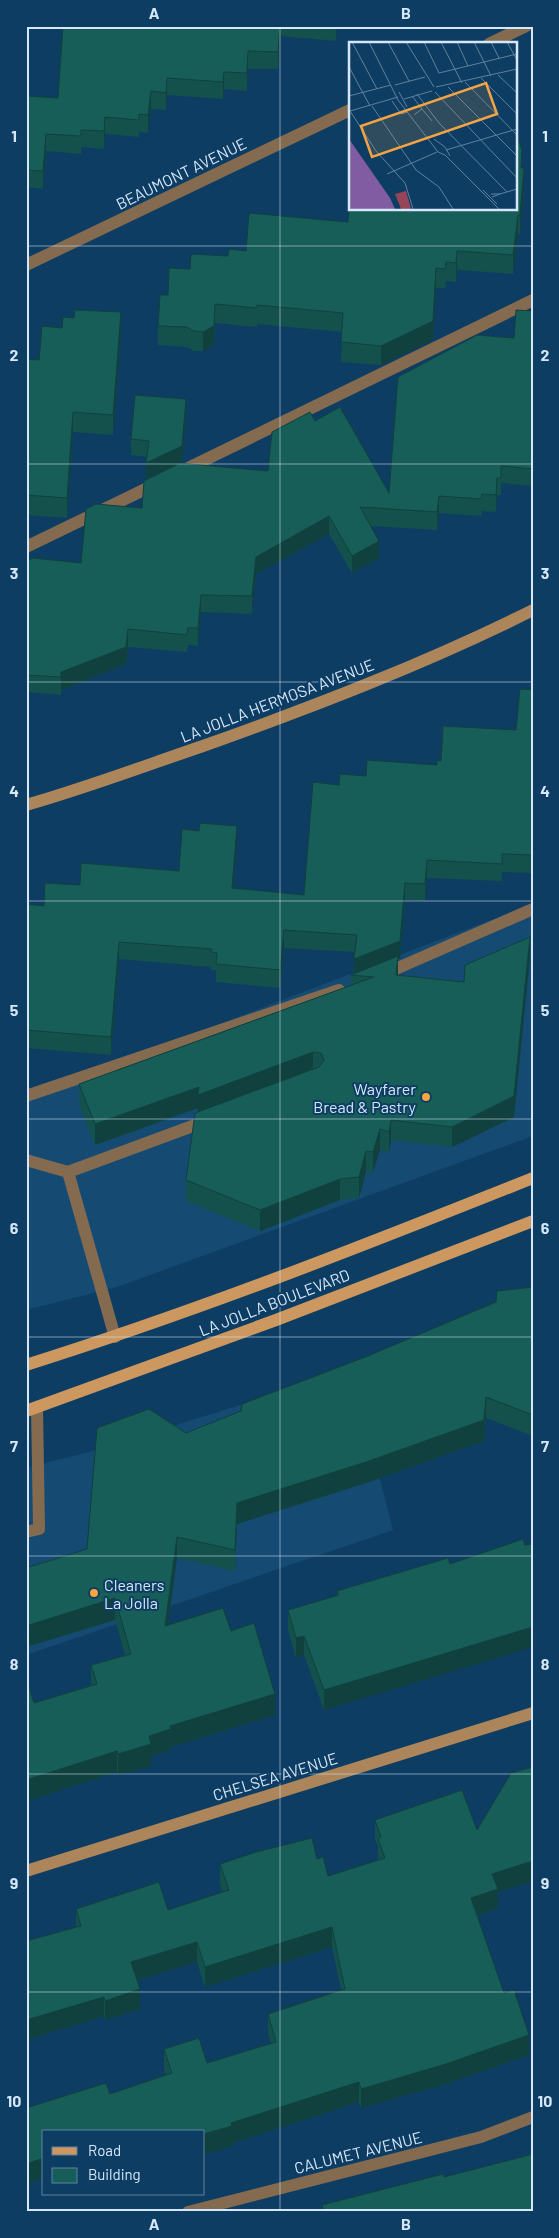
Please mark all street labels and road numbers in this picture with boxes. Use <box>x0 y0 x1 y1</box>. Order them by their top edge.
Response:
street label: BEAUMONT AVENUE <box>113 133 249 213</box>
street label: LA JOLLA HERMOSA AVENUE <box>178 654 376 746</box>
street label: LA JOLLA BOULEVARD <box>196 1264 352 1340</box>
street label: CHELSEA AVENUE <box>210 1748 340 1804</box>
street label: CALUMET AVENUE <box>292 2127 424 2177</box>

